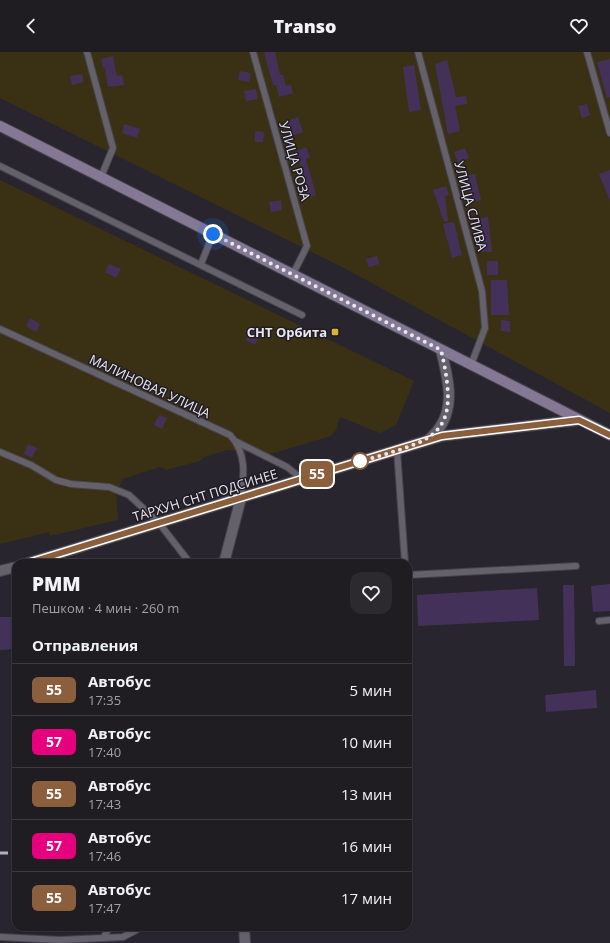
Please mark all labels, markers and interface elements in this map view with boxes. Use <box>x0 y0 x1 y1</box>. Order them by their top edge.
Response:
text: Transo <box>273 14 337 38</box>
icon: back <box>20 15 42 37</box>
icon: heart <box>568 15 590 37</box>
street label: УЛИЦА РОЗА <box>275 119 315 204</box>
street label: УЛИЦА СЛИВА <box>450 159 492 254</box>
your location <box>203 224 223 244</box>
place label: СНТ Орбита <box>247 323 327 341</box>
marker: СНТ Орбита <box>330 327 340 337</box>
street label: МАЛИНОВАЯ УЛИЦА <box>87 350 214 422</box>
unlabelled marker <box>351 452 369 470</box>
line badge: 55 <box>299 461 335 487</box>
street label: ТАРХУН СНТ ПОДСИНЕЕ <box>130 464 280 526</box>
text: 55 <box>309 464 325 483</box>
text: РММ <box>32 571 81 597</box>
button: heart <box>350 572 392 614</box>
text: Пешком · 4 мин · 260 m <box>32 599 179 617</box>
text: Отправления <box>32 635 138 655</box>
text: Автобус <box>88 671 151 691</box>
text: 55 <box>46 680 62 699</box>
text: 5 мин <box>349 680 392 700</box>
text: 17:35 <box>88 691 121 709</box>
text: Автобус <box>88 723 151 743</box>
text: 57 <box>46 732 62 751</box>
text: 10 мин <box>341 732 392 752</box>
text: 17:40 <box>88 743 121 761</box>
text: Автобус <box>88 775 151 795</box>
text: 55 <box>46 784 62 803</box>
text: 13 мин <box>341 784 392 804</box>
text: 17:43 <box>88 795 121 813</box>
text: Автобус <box>88 827 151 847</box>
text: 57 <box>46 836 62 855</box>
text: 16 мин <box>341 836 392 856</box>
text: 17:46 <box>88 847 121 865</box>
text: Автобус <box>88 879 151 899</box>
text: 55 <box>46 888 62 907</box>
text: 17 мин <box>341 888 392 908</box>
text: 17:47 <box>88 899 121 917</box>

